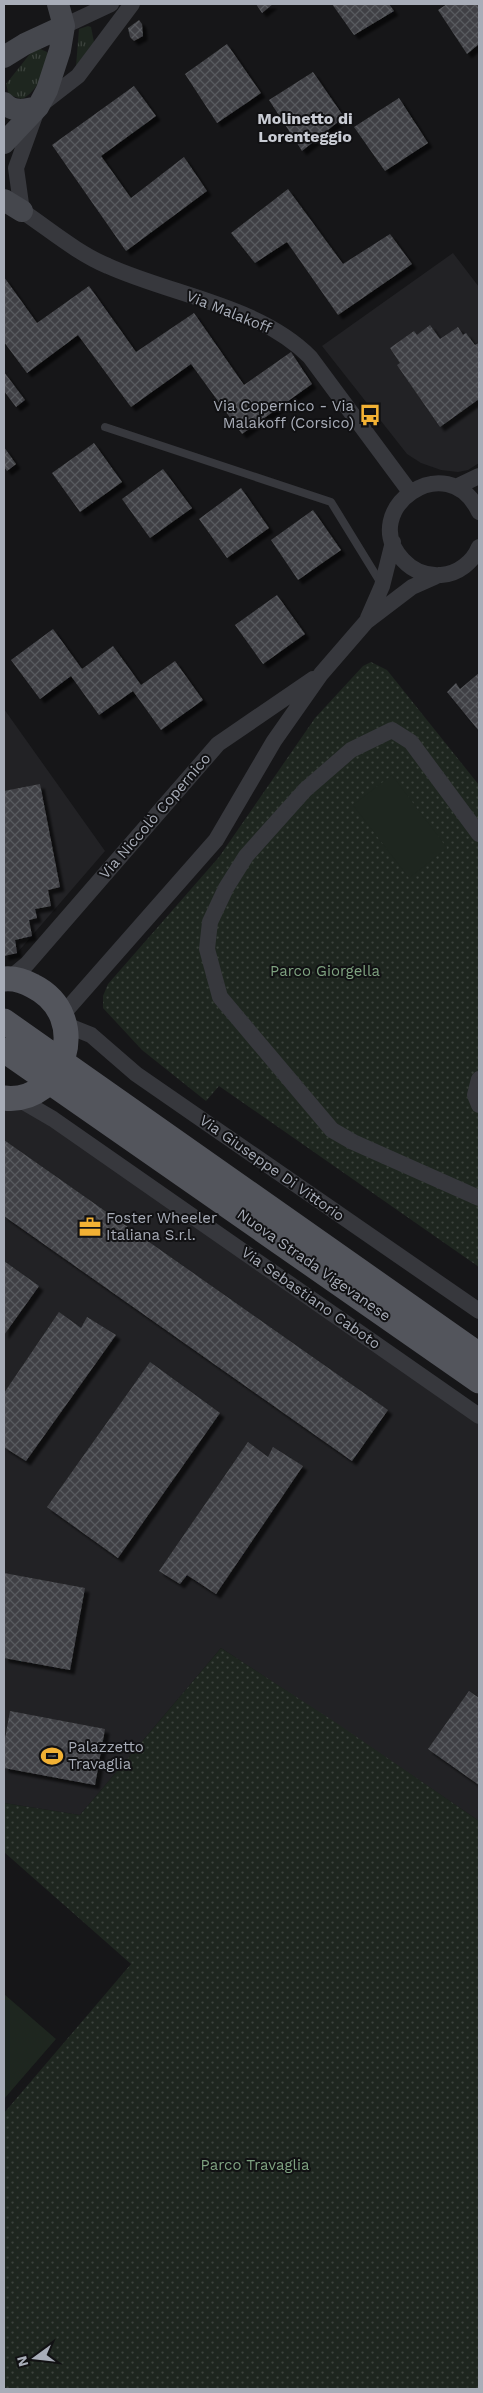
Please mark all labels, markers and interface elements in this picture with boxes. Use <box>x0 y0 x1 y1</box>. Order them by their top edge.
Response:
district label: Molinetto di Lorenteggio <box>257 109 353 146</box>
street label: Via Malakoff <box>184 287 274 337</box>
place label: Via Copernico - Via Malakoff (Corsico) <box>213 397 355 432</box>
bus stop icon: Via Copernico - Via Malakoff (Corsico) <box>357 402 383 428</box>
street label: Via Niccolò Copernico <box>96 749 214 883</box>
park label: Parco Giorgella <box>270 962 380 980</box>
street label: Via Giuseppe Di Vittorio <box>196 1111 348 1225</box>
street label: Nuova Strada Vigevanese <box>234 1205 394 1325</box>
place label: Foster Wheeler Italiana S.r.l. <box>106 1209 217 1244</box>
office icon: Foster Wheeler Italiana S.r.l. <box>77 1214 103 1240</box>
street label: Via Sebastiano Caboto <box>238 1243 384 1353</box>
place label: Palazzetto Travaglia <box>68 1738 144 1773</box>
sports icon: Palazzetto Travaglia <box>39 1743 65 1769</box>
park label: Parco Travaglia <box>201 2156 310 2174</box>
north arrow <box>10 2333 60 2383</box>
text: N <box>13 2354 32 2368</box>

